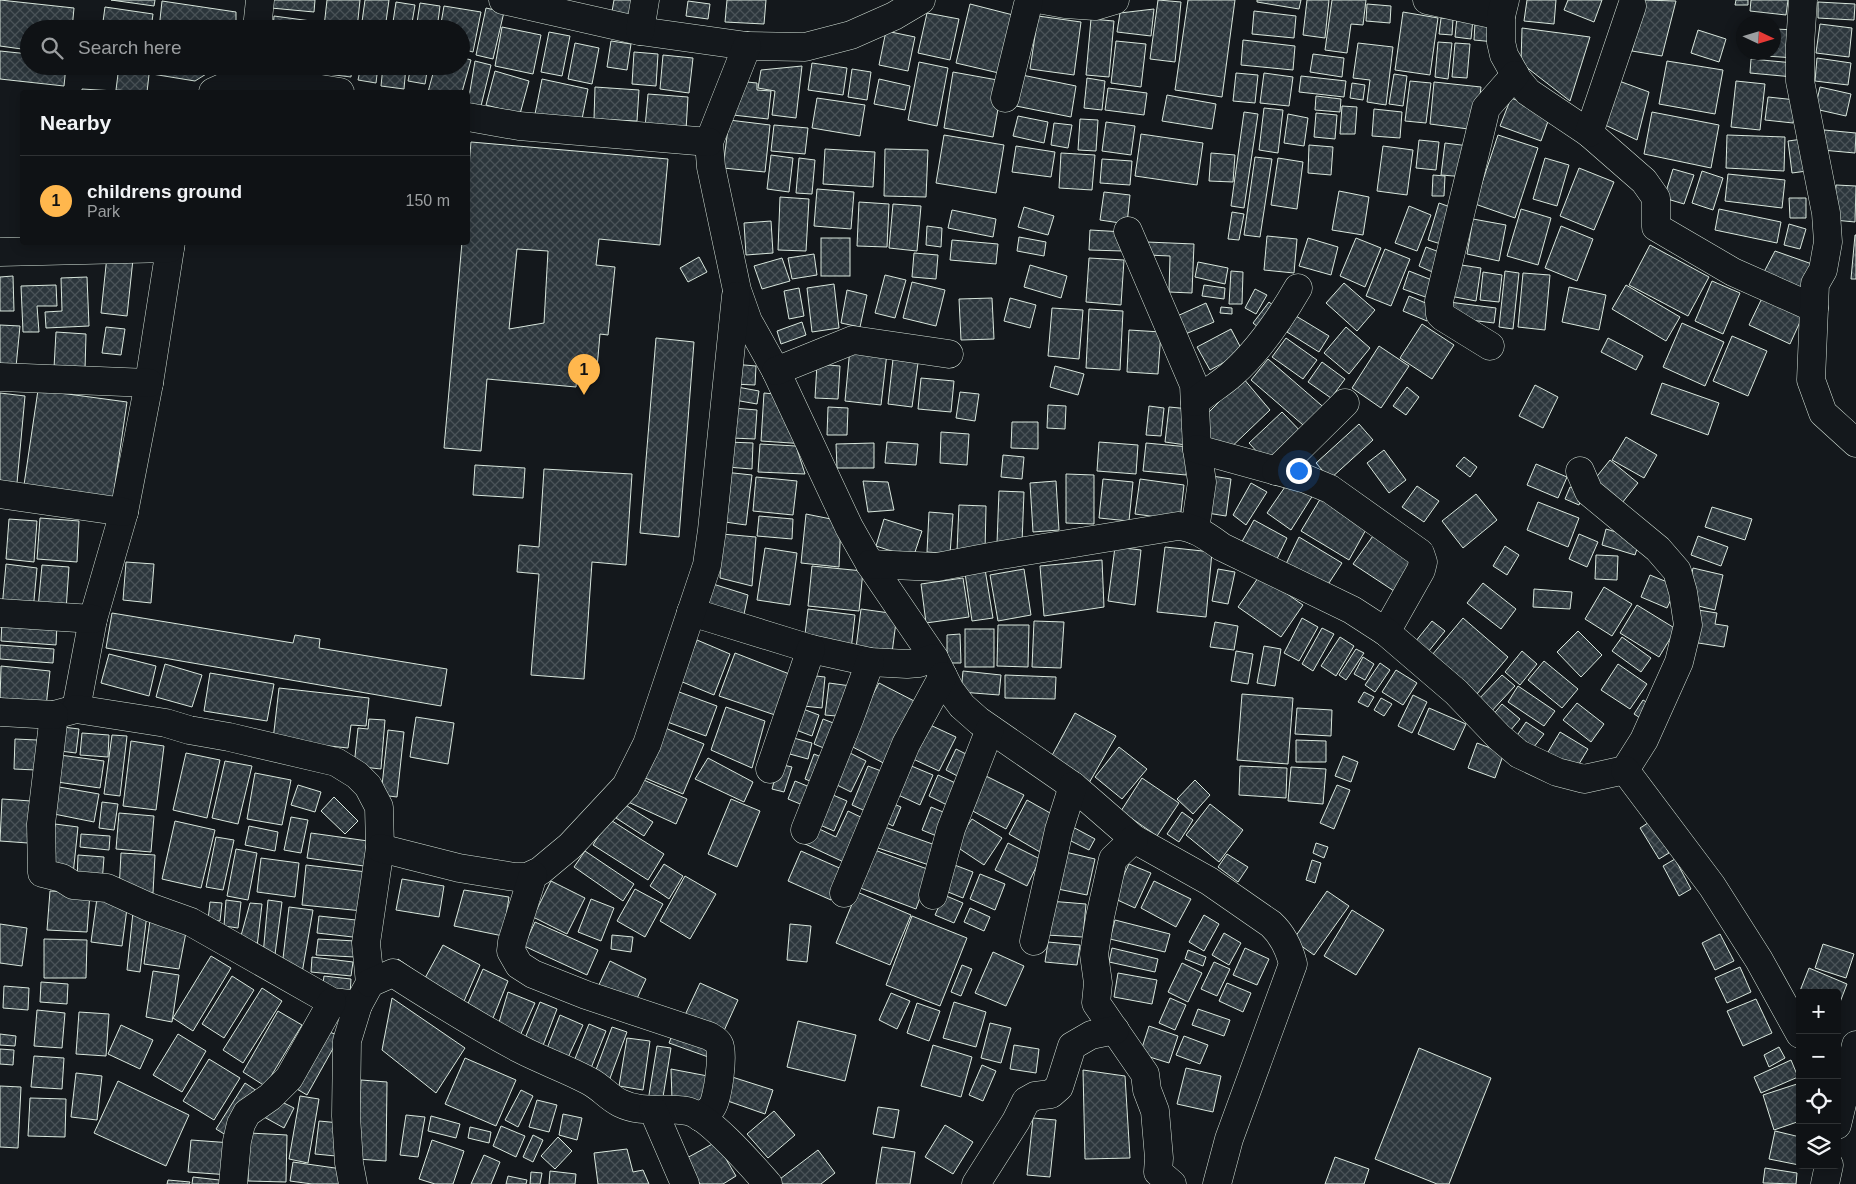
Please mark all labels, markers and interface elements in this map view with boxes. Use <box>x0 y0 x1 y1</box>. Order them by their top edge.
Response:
north arrow <box>1736 15 1781 60</box>
search box <box>20 20 470 75</box>
icon: search <box>38 34 66 62</box>
text: Search here <box>78 37 182 58</box>
text: Nearby <box>40 111 111 134</box>
text: childrens ground <box>87 181 242 202</box>
text: 1 <box>52 192 60 209</box>
text: 150 m <box>406 192 450 209</box>
text: Park <box>87 203 120 220</box>
pin: 1 <box>568 354 600 395</box>
your location <box>1286 458 1312 484</box>
map controls <box>1796 989 1841 1169</box>
button: + <box>1796 989 1841 1034</box>
button: − <box>1796 1034 1841 1079</box>
button: locate <box>1796 1079 1841 1124</box>
button: layers <box>1796 1124 1841 1169</box>

